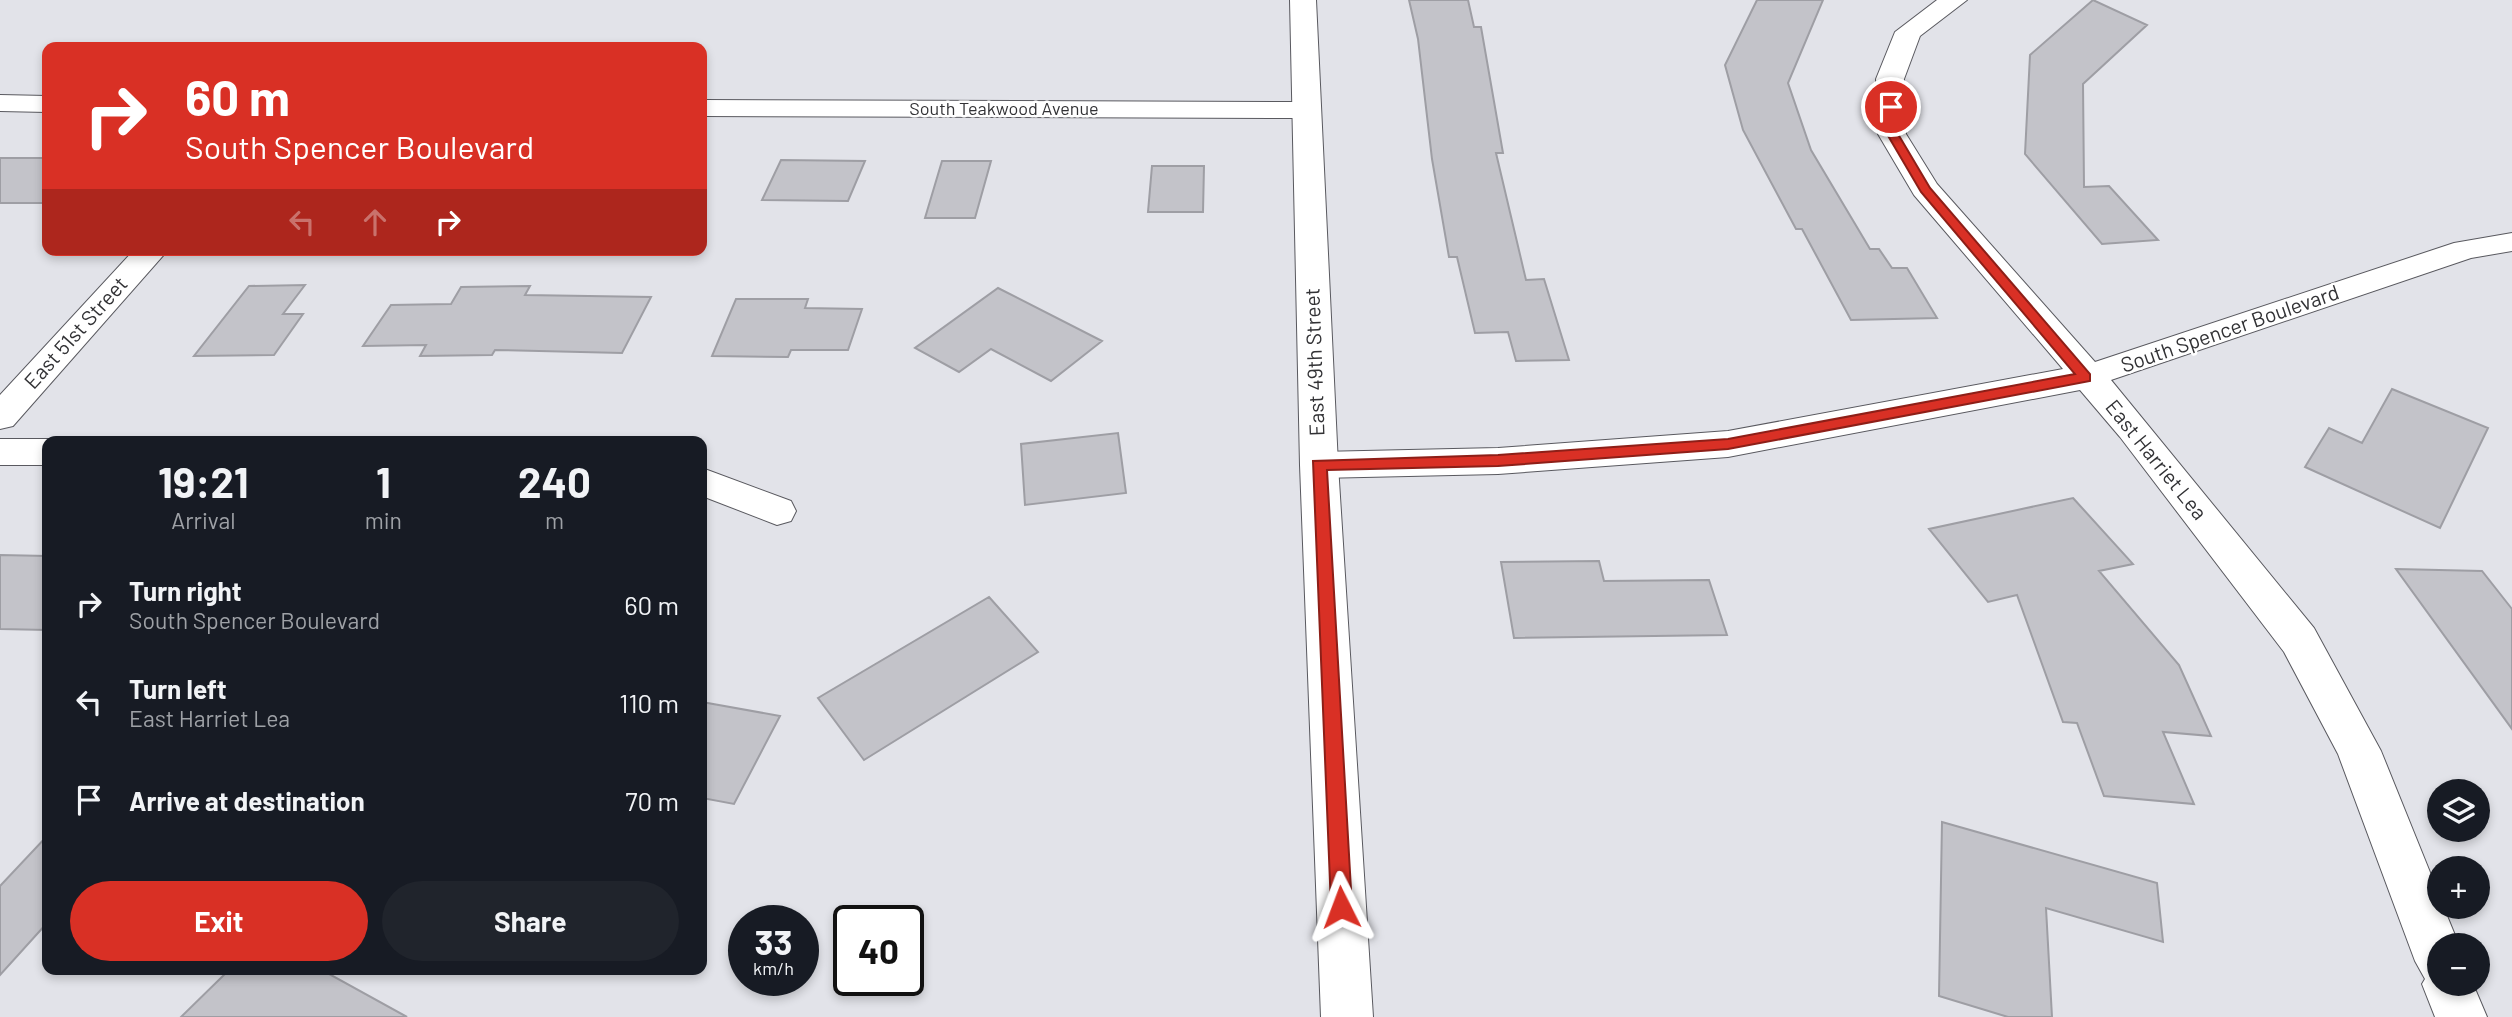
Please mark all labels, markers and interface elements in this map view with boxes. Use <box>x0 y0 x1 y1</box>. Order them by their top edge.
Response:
text: 60 m <box>185 67 290 126</box>
icon: right <box>70 70 161 161</box>
pin <box>1861 77 1921 137</box>
icon: arrive <box>1872 88 1910 126</box>
street label: South Teakwood Avenue <box>909 97 1099 119</box>
text: South Spencer Boulevard <box>185 127 534 165</box>
icon: left <box>283 203 321 241</box>
icon: ahead <box>356 203 394 241</box>
icon: right <box>429 203 467 241</box>
street label: East 51st Street <box>18 271 132 393</box>
street label: South Spencer Boulevard <box>2117 278 2342 377</box>
street label: East 49th Street <box>1298 287 1329 437</box>
street label: East Harriet Lea <box>2101 394 2213 524</box>
text: 19:21 <box>158 456 249 506</box>
text: 1 <box>376 456 391 506</box>
text: 240 <box>518 456 591 506</box>
text: Arrival <box>171 506 236 534</box>
text: min <box>365 506 402 534</box>
text: m <box>545 506 564 534</box>
text: Turn right <box>129 575 242 606</box>
icon: right <box>70 585 108 623</box>
text: 60 m <box>624 589 679 620</box>
text: South Spencer Boulevard <box>129 606 380 634</box>
text: Turn left <box>129 673 227 704</box>
icon: left <box>70 683 108 721</box>
text: 110 m <box>619 687 679 718</box>
text: East Harriet Lea <box>129 704 290 732</box>
map controls <box>2427 779 2490 996</box>
button: layers <box>2427 779 2490 842</box>
icon: arrive <box>70 781 108 819</box>
text: Arrive at destination <box>129 785 365 816</box>
text: 70 m <box>625 785 679 816</box>
button: + <box>2427 856 2490 919</box>
position arrow <box>1304 870 1378 944</box>
button: Exit <box>70 881 368 961</box>
button: Share <box>382 881 679 961</box>
speed limit sign: 40 <box>833 905 924 996</box>
text: 33 <box>755 920 792 962</box>
button: − <box>2427 933 2490 996</box>
text: km/h <box>753 957 794 979</box>

